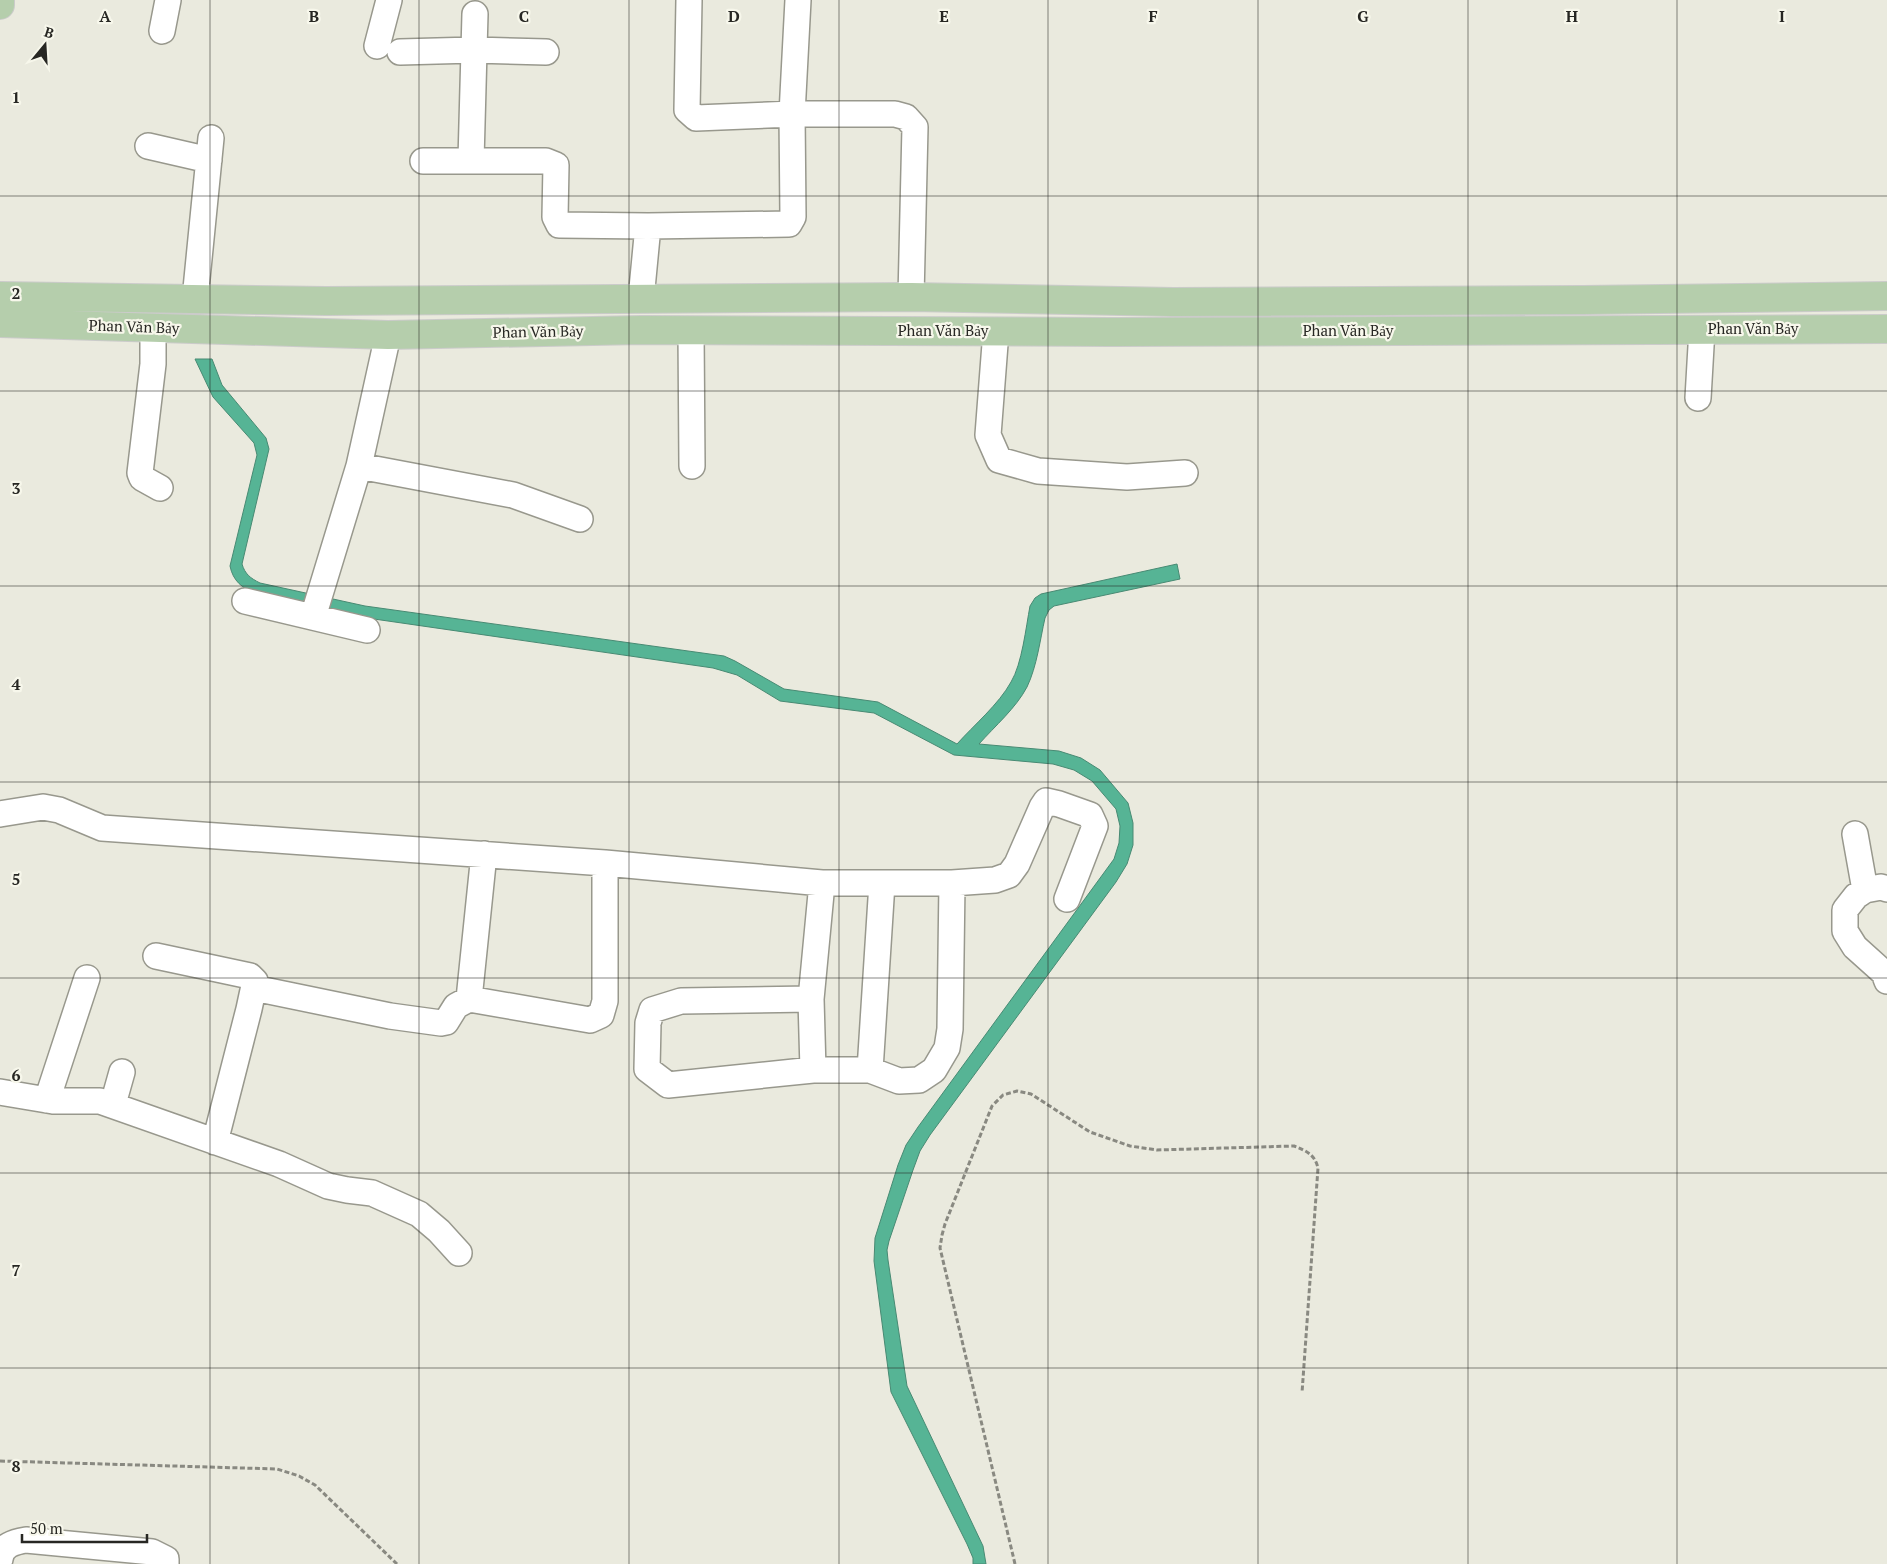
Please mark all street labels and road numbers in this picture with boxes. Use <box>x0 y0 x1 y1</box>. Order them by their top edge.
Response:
street label: Phan Văn Bảy <box>88 314 180 338</box>
street label: Phan Văn Bảy <box>1708 318 1799 338</box>
street label: Phan Văn Bảy <box>492 320 584 342</box>
street label: Phan Văn Bảy <box>898 320 989 340</box>
street label: Phan Văn Bảy <box>1303 320 1394 340</box>

